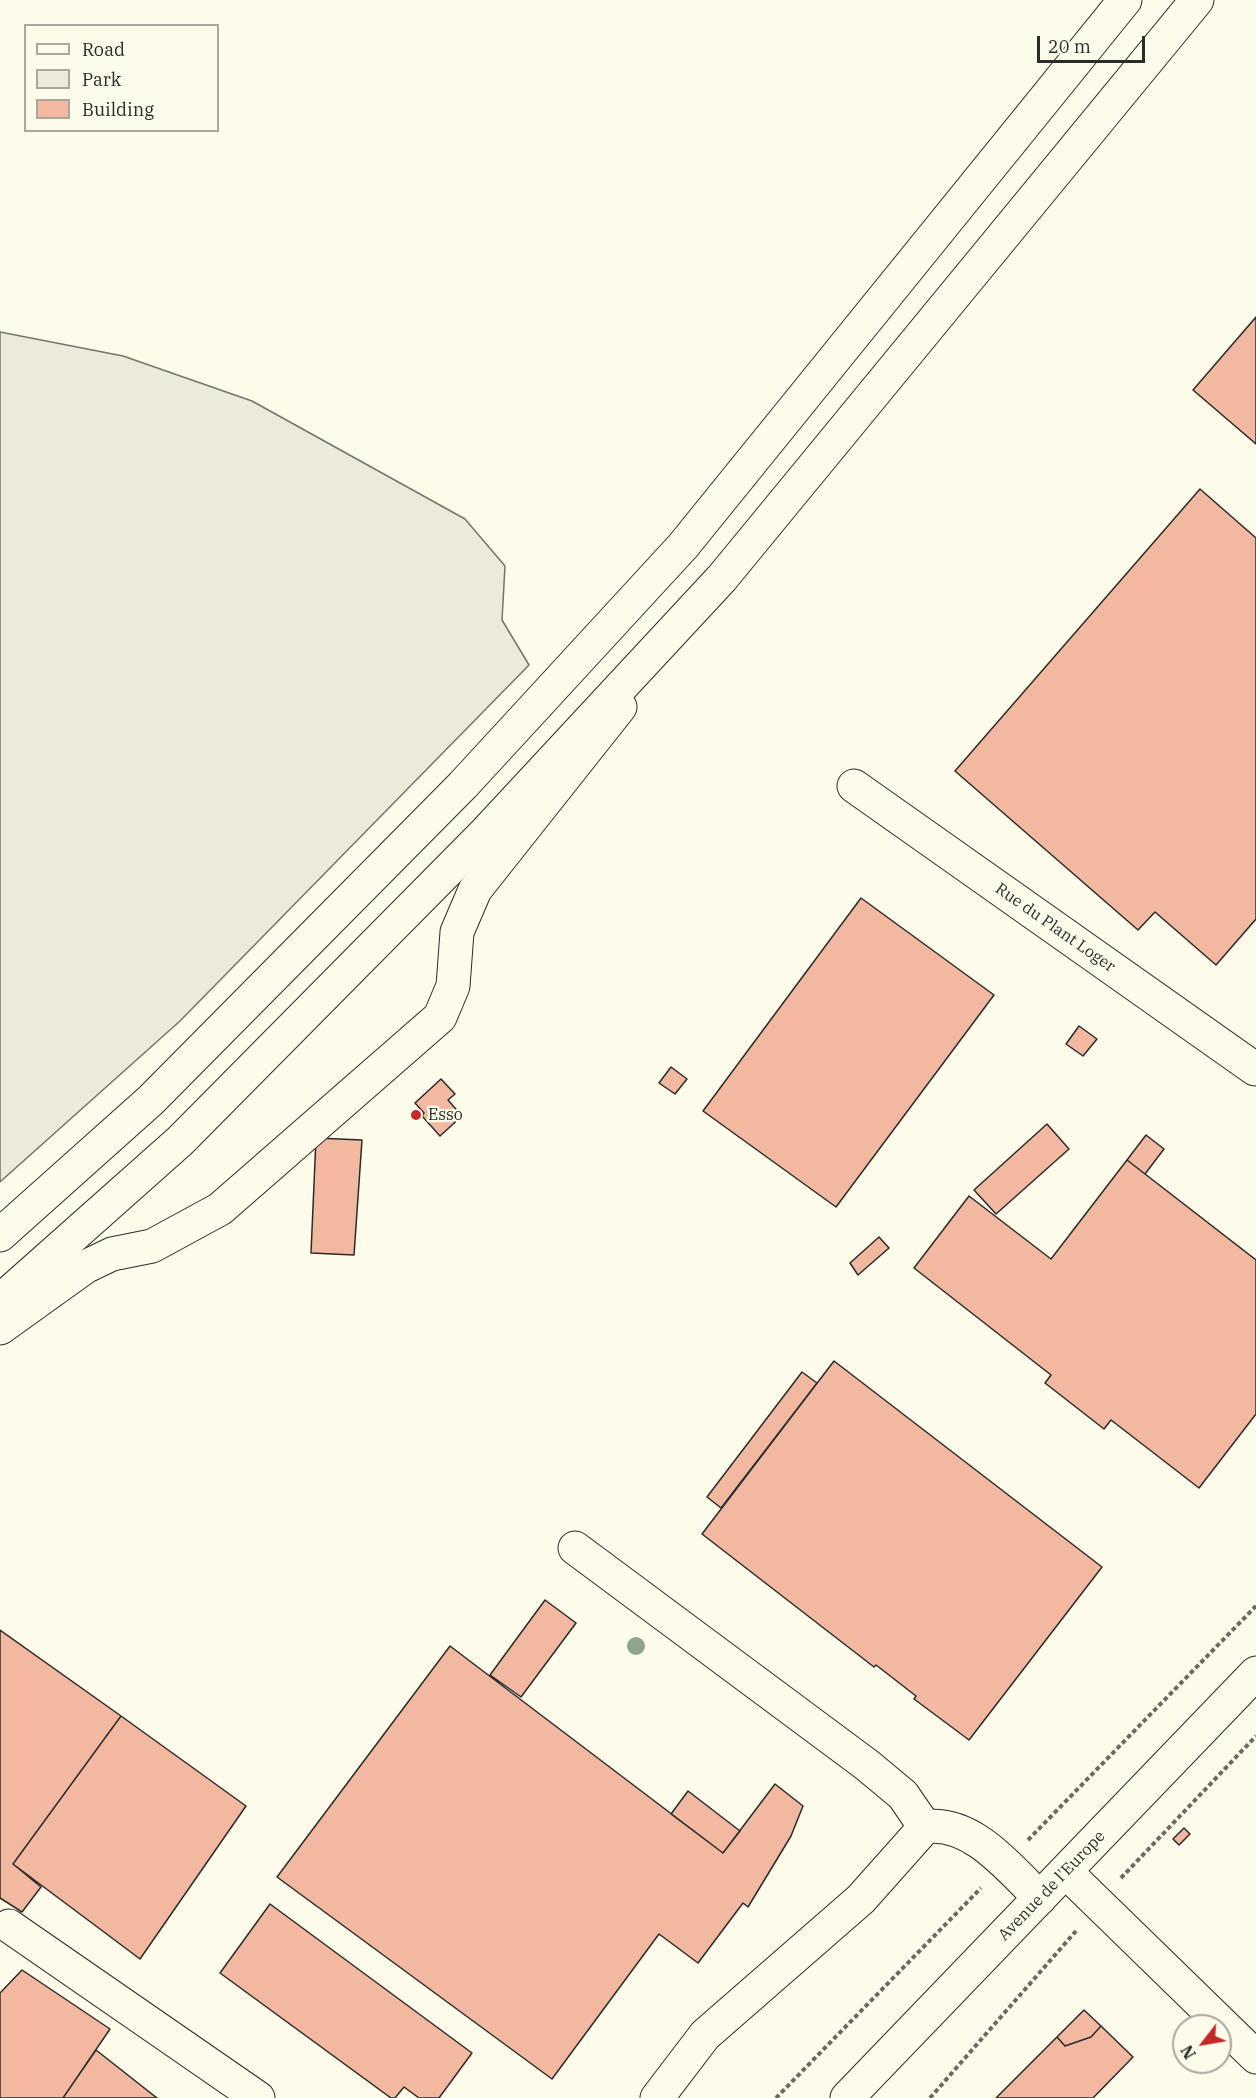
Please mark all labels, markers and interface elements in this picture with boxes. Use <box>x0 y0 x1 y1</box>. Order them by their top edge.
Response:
legend <box>24 24 219 132</box>
scale bar <box>1040 24 1148 62</box>
text: 20 m <box>1048 35 1091 58</box>
text: Road <box>82 38 125 61</box>
text: Park <box>82 68 121 91</box>
text: Building <box>82 98 154 121</box>
street label: Rue du Plant Loger <box>991 879 1119 977</box>
place label: Esso <box>428 1105 463 1125</box>
marker: Esso <box>409 1108 423 1122</box>
street label: Avenue de l'Europe <box>995 1827 1109 1945</box>
north arrow <box>1172 2014 1232 2074</box>
text: N <box>1176 2042 1200 2063</box>

